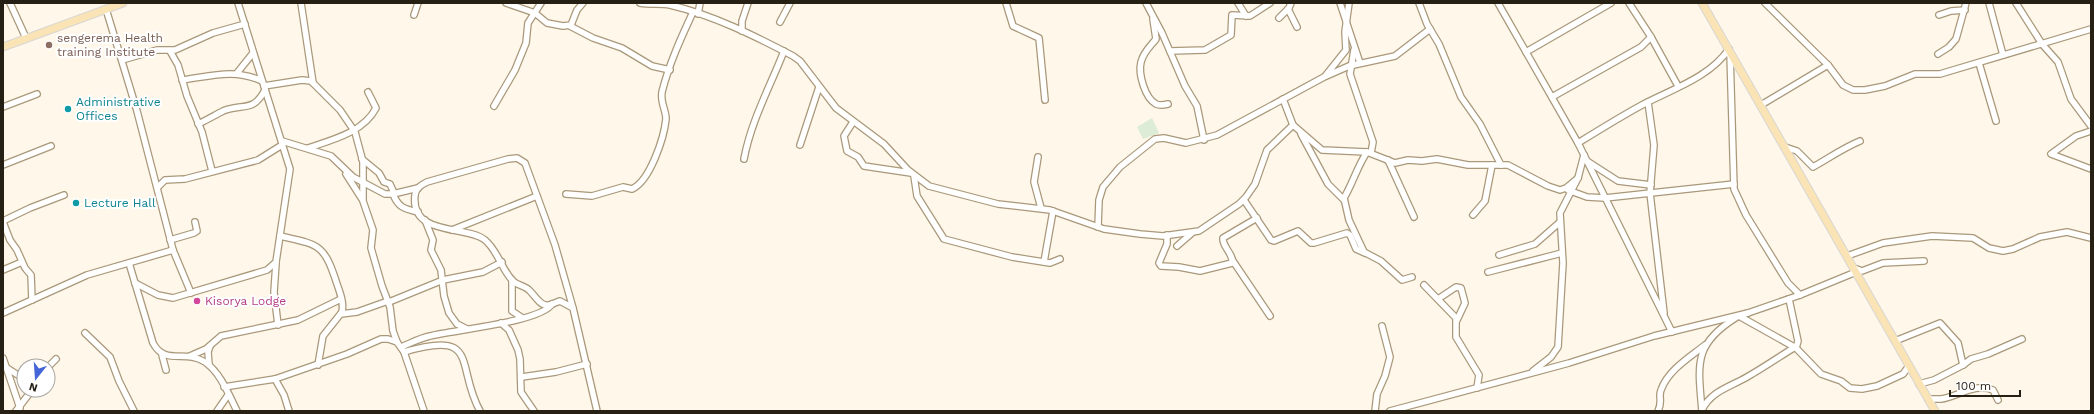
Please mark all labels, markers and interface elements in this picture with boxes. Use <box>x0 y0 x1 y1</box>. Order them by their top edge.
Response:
place label: sengerema Health training Institute <box>57 31 163 59</box>
marker: sengerema Health training Institute <box>44 40 54 50</box>
place label: Administrative Offices <box>76 95 161 123</box>
marker: Administrative Offices <box>63 104 73 114</box>
place label: Lecture Hall <box>84 196 156 210</box>
marker: Lecture Hall <box>71 198 81 208</box>
place label: Kisorya Lodge <box>205 294 286 308</box>
marker: Kisorya Lodge <box>192 296 202 306</box>
north arrow <box>16 358 56 398</box>
scale bar <box>1950 372 2020 398</box>
text: 100 m <box>1956 379 1991 393</box>
text: N <box>27 380 39 394</box>

